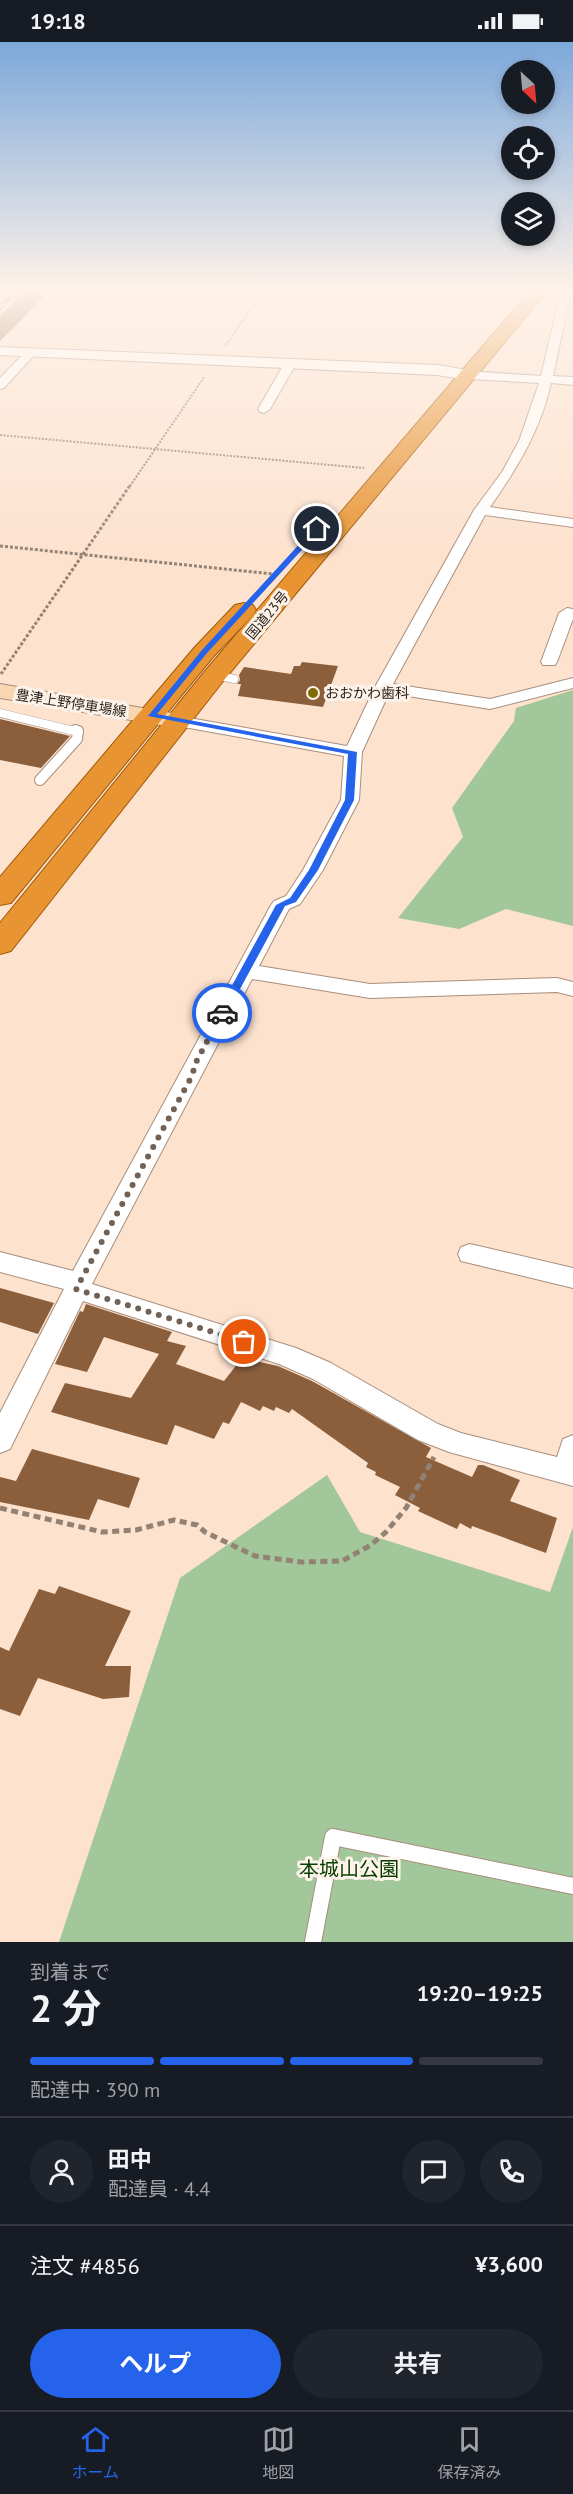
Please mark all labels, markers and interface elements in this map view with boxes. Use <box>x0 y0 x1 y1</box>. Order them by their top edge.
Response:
text: 19:18 <box>30 7 86 35</box>
north arrow <box>501 60 555 114</box>
map controls <box>501 60 555 246</box>
button: locate <box>501 126 555 180</box>
button: layers <box>501 192 555 246</box>
pin <box>291 503 342 554</box>
icon: home <box>300 512 333 545</box>
street label: 国道23号 <box>242 587 292 643</box>
place label: おおかわ歯科 <box>325 684 409 702</box>
street label: 豊津上野停車場線 <box>14 685 128 721</box>
marker: おおかわ歯科 <box>306 686 320 700</box>
courier <box>192 983 252 1043</box>
icon: car <box>206 997 239 1030</box>
pin <box>218 1316 269 1367</box>
icon: bag <box>227 1325 260 1358</box>
park label: 本城山公園 <box>299 1856 399 1882</box>
text: 到着まで <box>30 1959 110 1985</box>
text: 19:20–19:25 <box>417 1979 543 2007</box>
text: 2 分 <box>30 1982 101 2033</box>
text: 配達中 · 390 m <box>30 2077 160 2103</box>
button: person <box>30 2140 93 2203</box>
button: chat <box>402 2140 465 2203</box>
button: phone <box>480 2140 543 2203</box>
text: 田中 <box>108 2145 152 2173</box>
text: 配達員 · 4.4 <box>108 2176 210 2202</box>
text: ¥3,600 <box>475 2250 543 2278</box>
text: 注文 #4856 <box>30 2252 140 2280</box>
button: ヘルプ <box>30 2329 281 2398</box>
button: 共有 <box>293 2329 543 2398</box>
tab: ホーム <box>71 2423 119 2483</box>
tab: 地図 <box>262 2423 295 2483</box>
tab: 保存済み <box>438 2423 502 2483</box>

